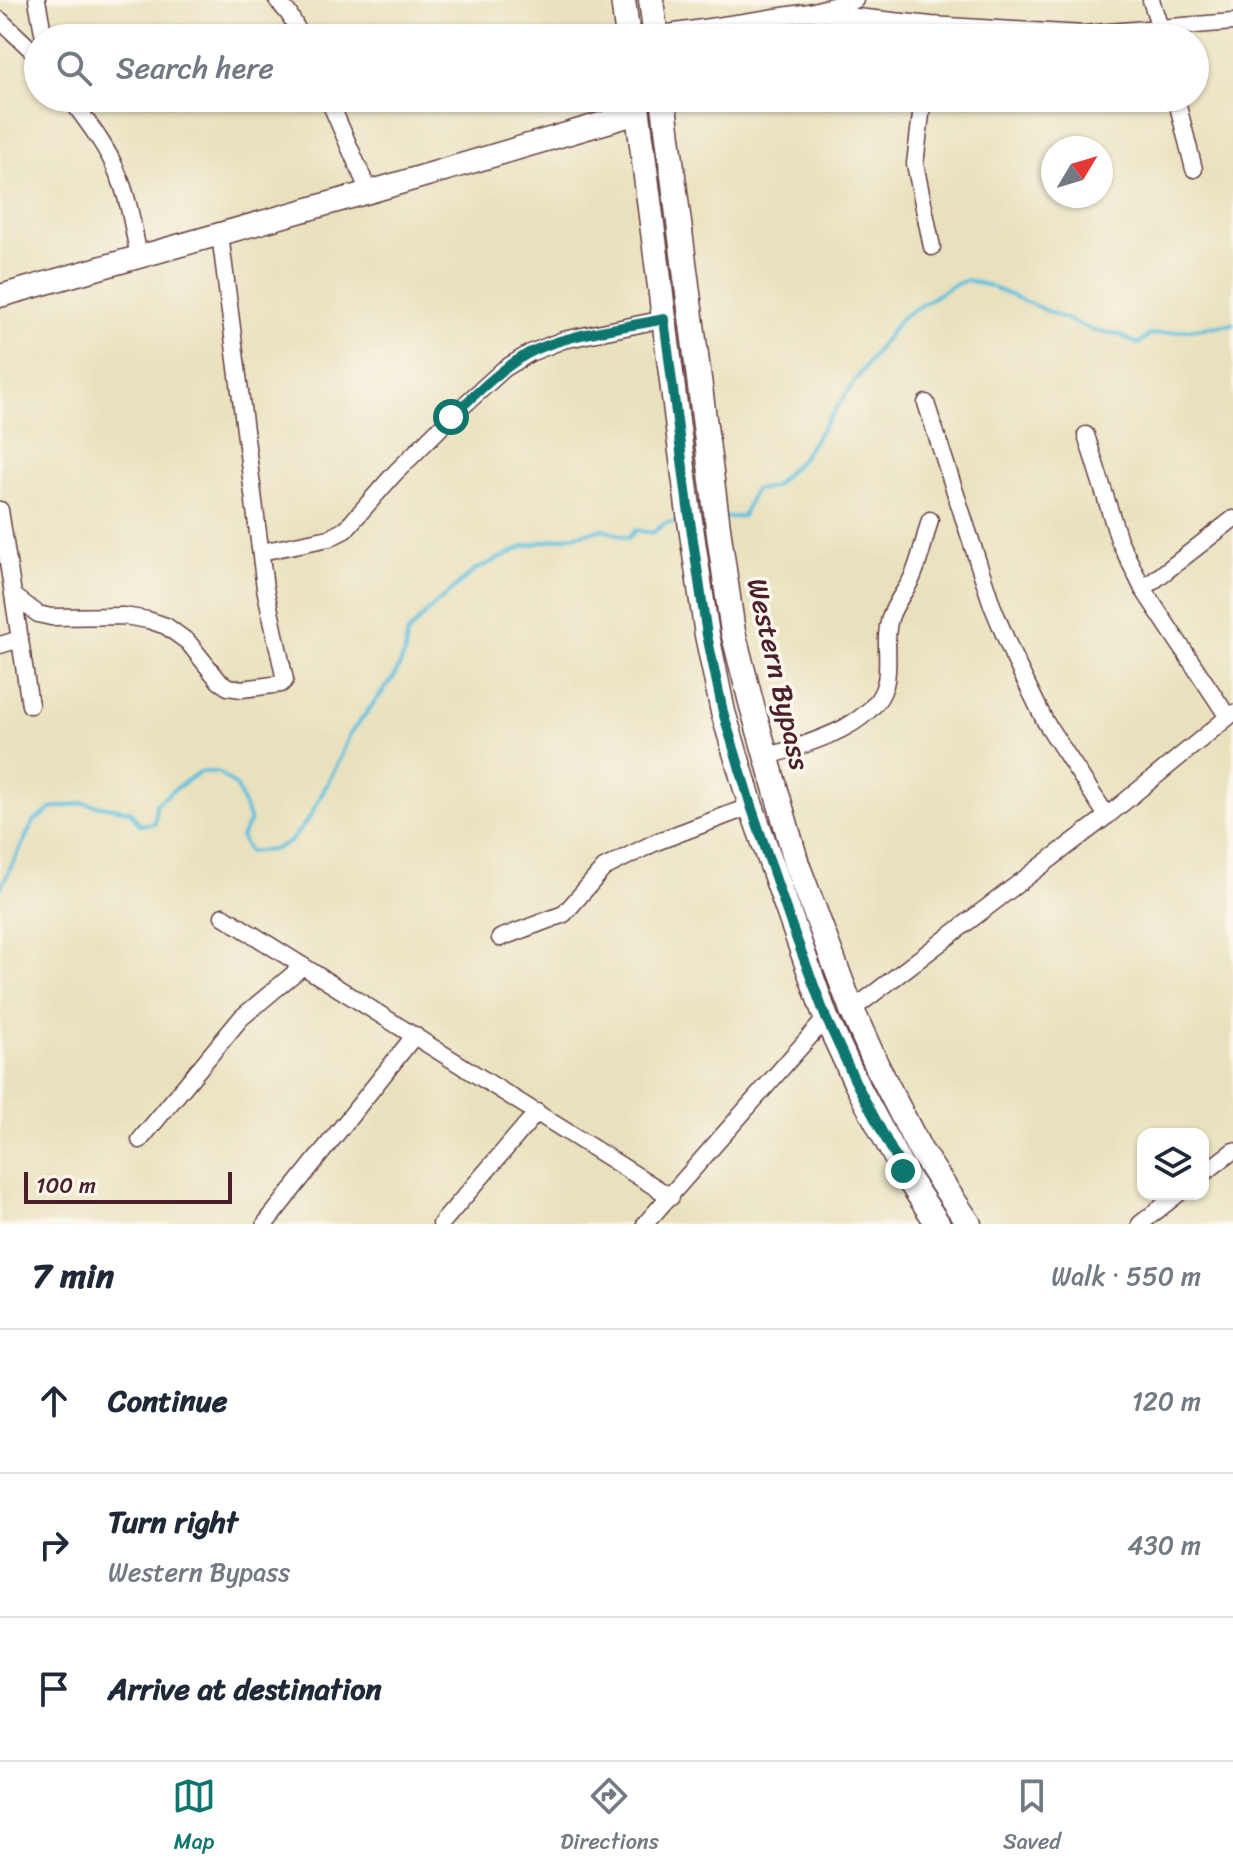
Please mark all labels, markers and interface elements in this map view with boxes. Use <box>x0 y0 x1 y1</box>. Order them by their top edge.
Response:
search box <box>24 24 1209 112</box>
text: Search here <box>116 41 274 95</box>
icon: search <box>52 46 96 90</box>
north arrow <box>1041 136 1113 208</box>
route start <box>433 399 469 435</box>
street label: Western Bypass <box>733 573 824 775</box>
map controls <box>1137 1128 1209 1200</box>
button: layers <box>1137 1128 1209 1200</box>
route end <box>885 1153 921 1189</box>
text: 100 m <box>36 1166 96 1205</box>
scale bar <box>24 1168 232 1204</box>
text: 7 min <box>32 1246 114 1306</box>
text: Walk · 550 m <box>1051 1253 1201 1299</box>
text: Continue <box>108 1374 227 1428</box>
text: 120 m <box>1132 1378 1201 1424</box>
icon: ahead <box>32 1379 76 1423</box>
text: Turn right <box>108 1495 238 1549</box>
text: 430 m <box>1127 1522 1201 1568</box>
icon: right <box>32 1523 76 1567</box>
text: Western Bypass <box>108 1549 290 1595</box>
text: Arrive at destination <box>108 1662 382 1716</box>
icon: arrive <box>32 1667 76 1711</box>
tab: Map <box>172 1774 216 1861</box>
tab: Directions <box>560 1774 659 1861</box>
tab: Saved <box>1003 1774 1061 1861</box>

